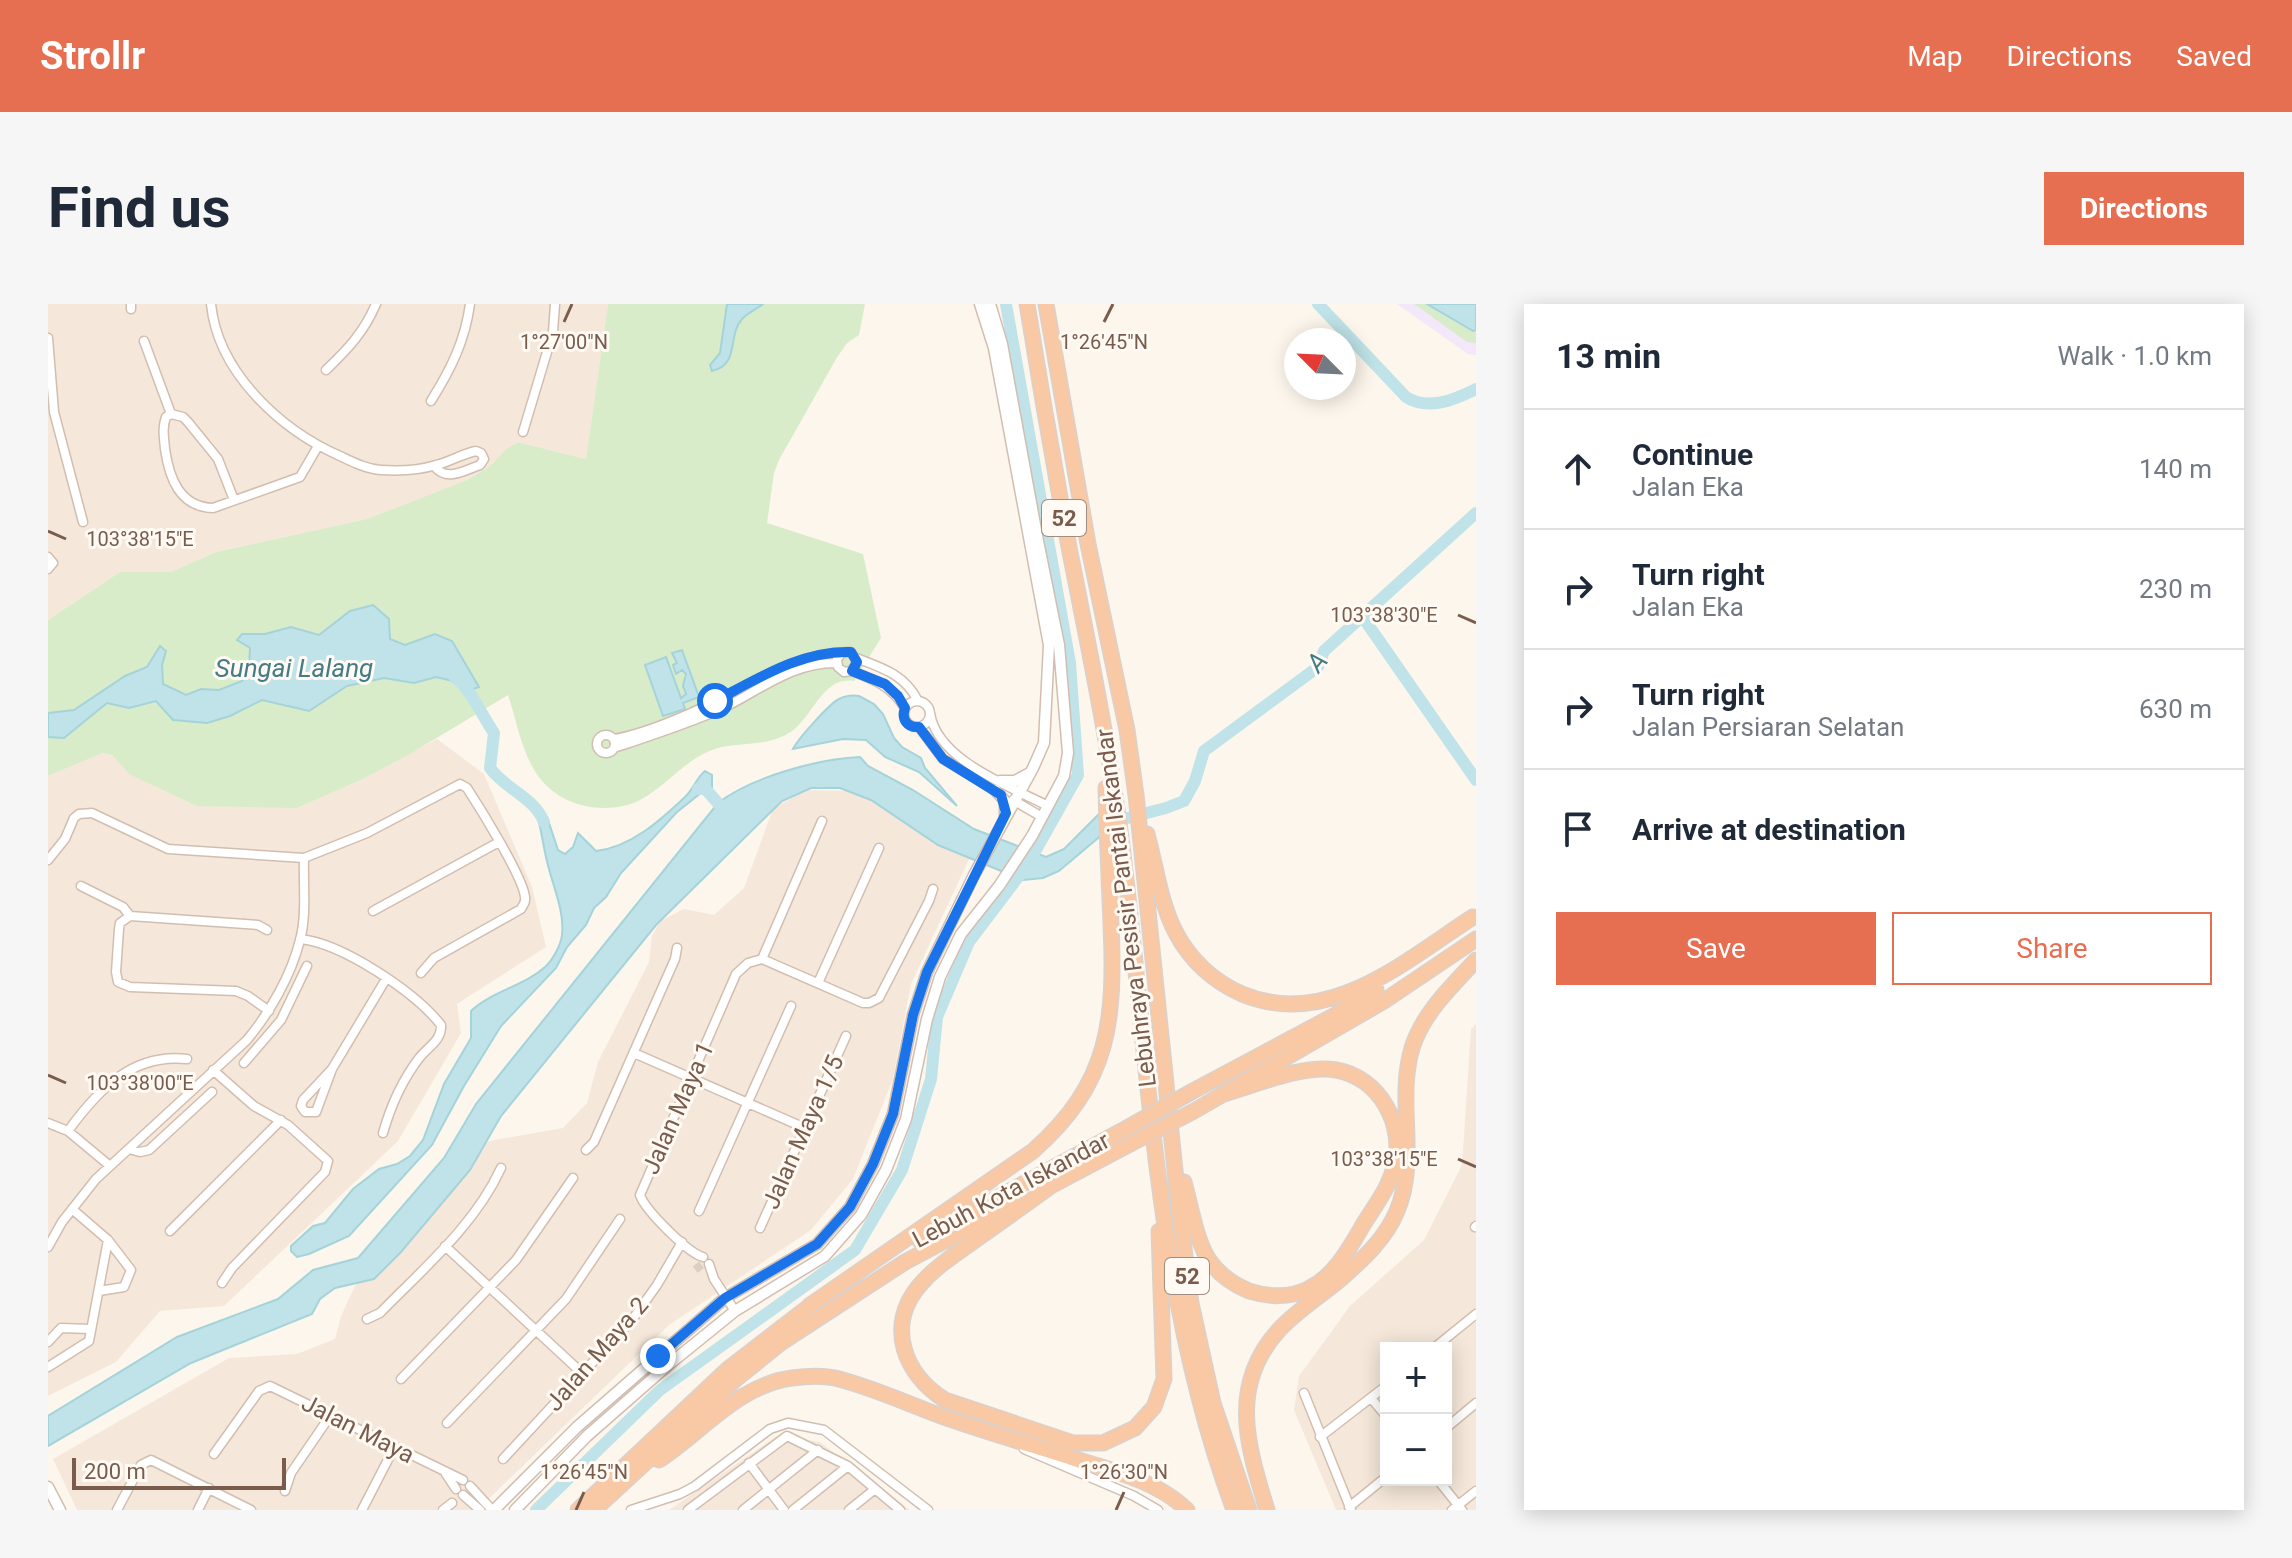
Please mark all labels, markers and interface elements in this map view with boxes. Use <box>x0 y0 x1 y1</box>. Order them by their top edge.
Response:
text: Strollr <box>40 34 145 78</box>
text: Map <box>1907 40 1963 73</box>
text: Directions <box>2007 40 2132 73</box>
text: Saved <box>2176 40 2252 73</box>
button: Directions <box>2044 172 2244 245</box>
text: Find us <box>48 175 231 241</box>
north arrow <box>1284 328 1356 400</box>
text: 1°27'00"N <box>520 330 608 354</box>
text: 1°26'45"N <box>1060 330 1148 354</box>
text: 13 min <box>1556 336 1661 376</box>
text: Walk · 1.0 km <box>2058 341 2212 371</box>
text: Continue <box>1632 437 1753 472</box>
icon: ahead <box>1556 447 1600 491</box>
text: 140 m <box>2139 454 2212 484</box>
text: Jalan Eka <box>1632 472 1744 502</box>
road number: 52 <box>1042 500 1086 536</box>
text: 103°38'15"E <box>86 527 194 551</box>
text: Turn right <box>1632 557 1765 592</box>
icon: right <box>1556 567 1600 611</box>
text: 230 m <box>2139 574 2212 604</box>
text: Jalan Eka <box>1632 592 1744 622</box>
text: 103°38'30"E <box>1330 603 1438 627</box>
water label: A <box>1299 646 1334 679</box>
water label: Sungai Lalang <box>215 653 373 683</box>
text: Turn right <box>1632 677 1765 712</box>
route start <box>697 683 733 719</box>
icon: right <box>1556 687 1600 731</box>
text: 630 m <box>2139 694 2212 724</box>
text: Jalan Persiaran Selatan <box>1632 712 1904 742</box>
street label: Lebuhraya Pesisir Pantai Iskandar <box>1090 727 1162 1089</box>
icon: arrive <box>1556 807 1600 851</box>
text: Arrive at destination <box>1632 812 1906 847</box>
button: Save <box>1556 912 1876 985</box>
button: Share <box>1892 912 2212 985</box>
street label: Jalan Maya 1 <box>636 1037 720 1179</box>
street label: Jalan Maya 1/5 <box>757 1051 849 1213</box>
text: 103°38'00"E <box>86 1071 194 1095</box>
street label: Lebuh Kota Iskandar <box>908 1126 1114 1254</box>
text: 103°38'15"E <box>1330 1147 1438 1171</box>
road number: 52 <box>1165 1258 1209 1294</box>
street label: Jalan Maya 2 <box>540 1291 654 1417</box>
route end <box>640 1338 676 1374</box>
map controls <box>1380 1342 1452 1486</box>
button: + <box>1380 1342 1452 1414</box>
street label: Jalan Maya <box>297 1389 419 1469</box>
button: − <box>1380 1414 1452 1486</box>
scale bar <box>72 1454 286 1490</box>
text: 200 m <box>84 1459 146 1484</box>
text: 1°26'45"N <box>540 1460 628 1484</box>
text: 1°26'30"N <box>1080 1460 1168 1484</box>

